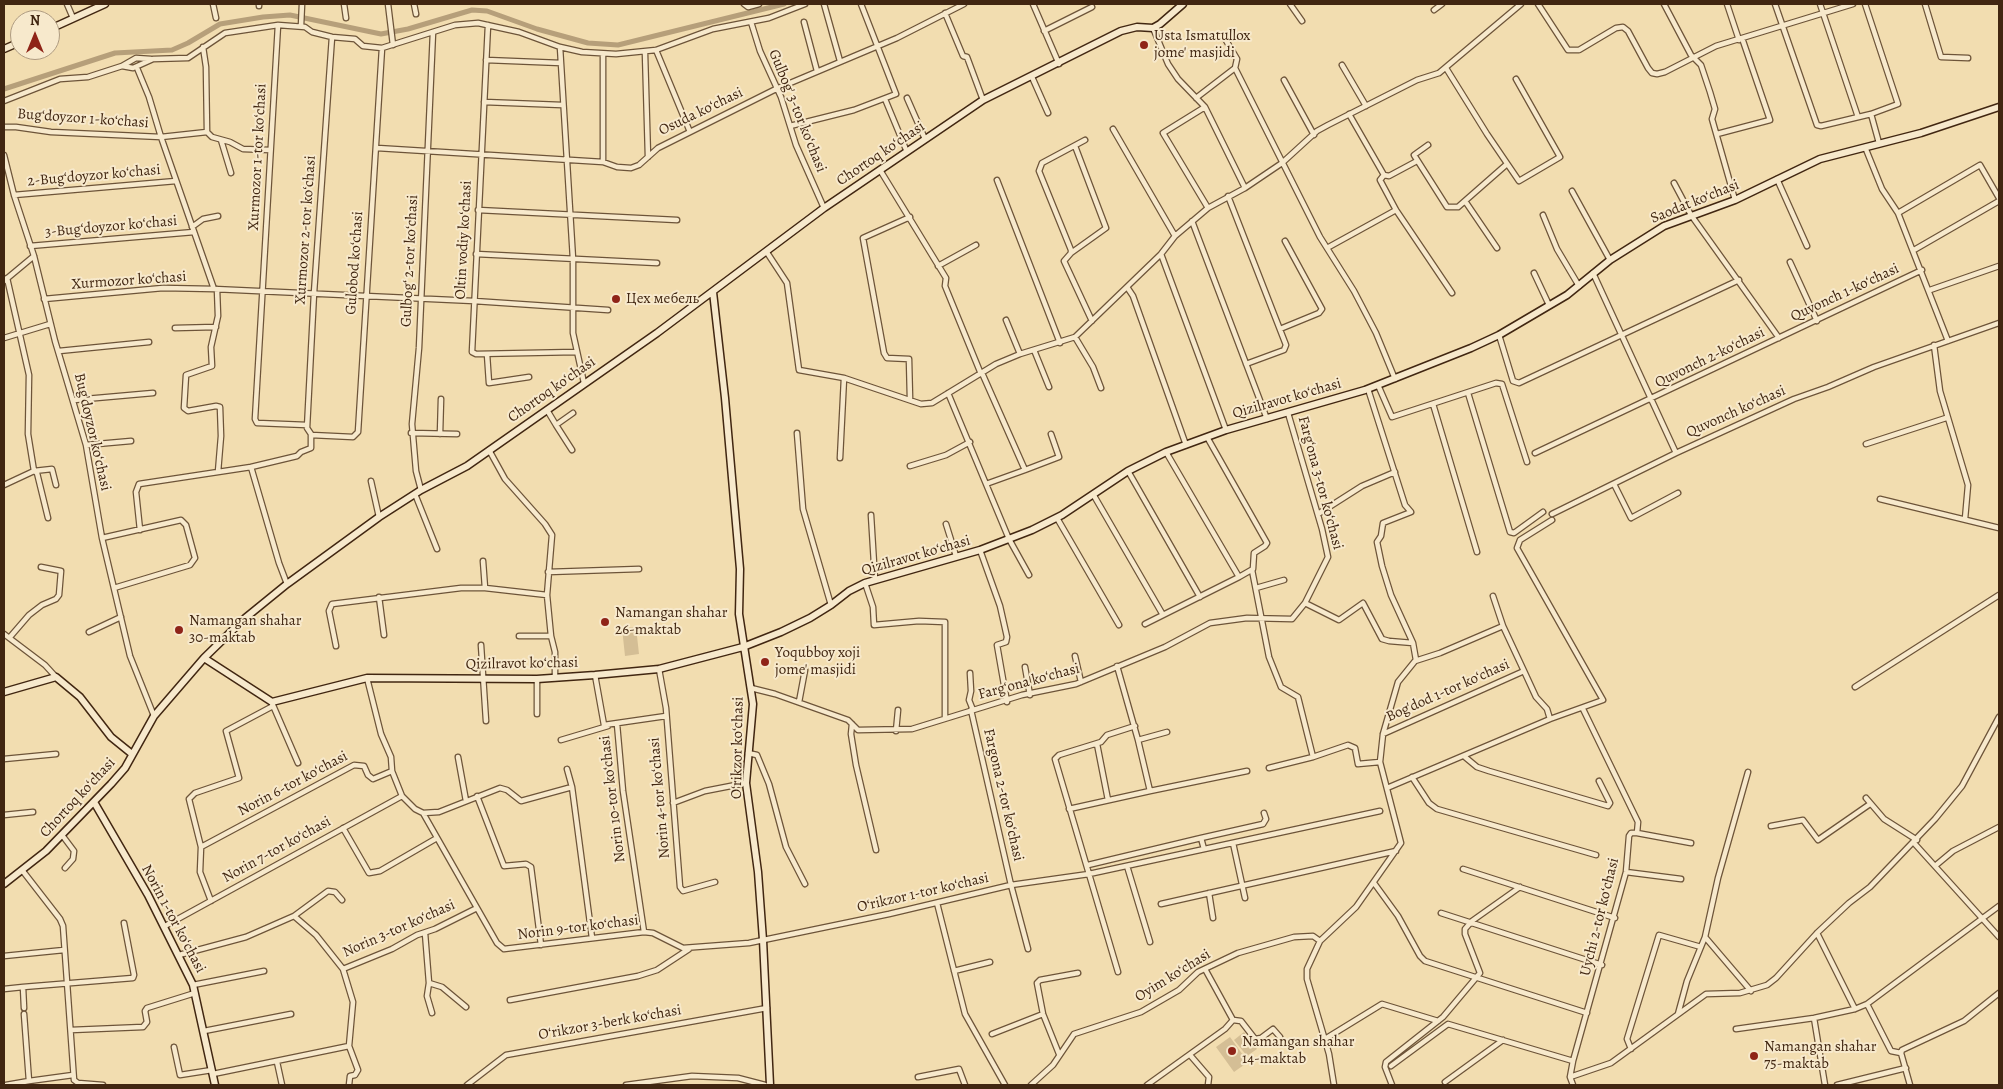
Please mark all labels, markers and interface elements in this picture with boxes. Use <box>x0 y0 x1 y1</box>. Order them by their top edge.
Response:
north arrow <box>10 10 60 60</box>
text: N <box>30 11 40 30</box>
place label: Usta Ismatullox jome' masjidi <box>1154 27 1250 62</box>
marker: Usta Ismatullox jome' masjidi <box>1138 39 1150 51</box>
street label: Gulbog' 3-tor koʻchasi <box>764 47 830 175</box>
street label: Xurmozor 1-tor koʻchasi <box>245 83 271 231</box>
street label: Osuda koʻchasi <box>656 84 746 140</box>
street label: Bugʻdoyzor 1-koʻchasi <box>17 105 149 133</box>
street label: Chortoq koʻchasi <box>833 118 929 190</box>
street label: Xurmozor 2-tor koʻchasi <box>292 155 320 305</box>
street label: 2-Bugʻdoyzor koʻchasi <box>27 161 161 191</box>
street label: Saodat koʻchasi <box>1648 176 1742 228</box>
street label: Oltin vodiy koʻchasi <box>452 180 476 300</box>
street label: Gulbogʻ 2-tor koʻchasi <box>398 194 422 328</box>
street label: Gulobod koʻchasi <box>342 211 368 315</box>
street label: 3-Bugʻdoyzor koʻchasi <box>44 212 178 242</box>
street label: Quvonch 1-koʻchasi <box>1788 260 1902 326</box>
street label: Xurmozor koʻchasi <box>71 268 187 294</box>
place label: Цех мебель <box>626 290 699 308</box>
marker: Цех мебель <box>610 293 622 305</box>
street label: Quvonch 2-koʻchasi <box>1652 324 1768 392</box>
street label: Chortoq koʻchasi <box>505 353 599 427</box>
street label: Bug'doyzor koʻchasi <box>70 371 114 493</box>
street label: Qizilravot koʻchasi <box>1230 375 1344 423</box>
street label: Quvonch koʻchasi <box>1684 382 1788 442</box>
street label: Fargʻona 3-tor koʻchasi <box>1294 414 1346 552</box>
street label: Qizilravot koʻchasi <box>859 532 973 580</box>
place label: Namangan shahar 26-maktab <box>615 604 727 639</box>
place label: Namangan shahar 30-maktab <box>189 612 301 647</box>
marker: Namangan shahar 26-maktab <box>599 616 611 628</box>
marker: Namangan shahar 30-maktab <box>173 624 185 636</box>
place label: Yoqubboy xoji jome' masjidi <box>775 644 860 679</box>
street label: Qizilravot koʻchasi <box>466 654 578 674</box>
marker: Yoqubboy xoji jome' masjidi <box>759 656 771 668</box>
street label: Bog'dod 1-tor koʻchasi <box>1384 656 1512 726</box>
street label: Fargʻona koʻchasi <box>976 660 1082 704</box>
street label: Oʻrikzor koʻchasi <box>728 697 748 799</box>
street label: Fargona 2-tor koʻchasi <box>979 727 1027 863</box>
street label: Norin 10-tor koʻchasi <box>596 734 630 864</box>
street label: Norin 4-tor koʻchasi <box>646 737 674 859</box>
street label: Norin 6-tor koʻchasi <box>235 747 351 821</box>
street label: Chortoq koʻchasi <box>36 754 120 842</box>
street label: Norin 7-tor koʻchasi <box>220 813 334 887</box>
street label: Uychi 2-tor koʻchasi <box>1577 856 1623 978</box>
street label: Norin 1-tor koʻchasi <box>137 862 209 976</box>
street label: Oʻrikzor 1-tor koʻchasi <box>856 869 990 917</box>
street label: Norin 3-tor koʻchasi <box>340 896 458 962</box>
street label: Norin 9-tor koʻchasi <box>517 912 639 944</box>
street label: Oyim koʻchasi <box>1132 946 1214 1006</box>
street label: Oʻrikzor 3-berk koʻchasi <box>537 1002 683 1044</box>
place label: Namangan shahar 14-maktab <box>1242 1033 1354 1068</box>
place label: Namangan shahar 75-maktab <box>1764 1038 1876 1073</box>
marker: Namangan shahar 14-maktab <box>1226 1045 1238 1057</box>
marker: Namangan shahar 75-maktab <box>1748 1050 1760 1062</box>

